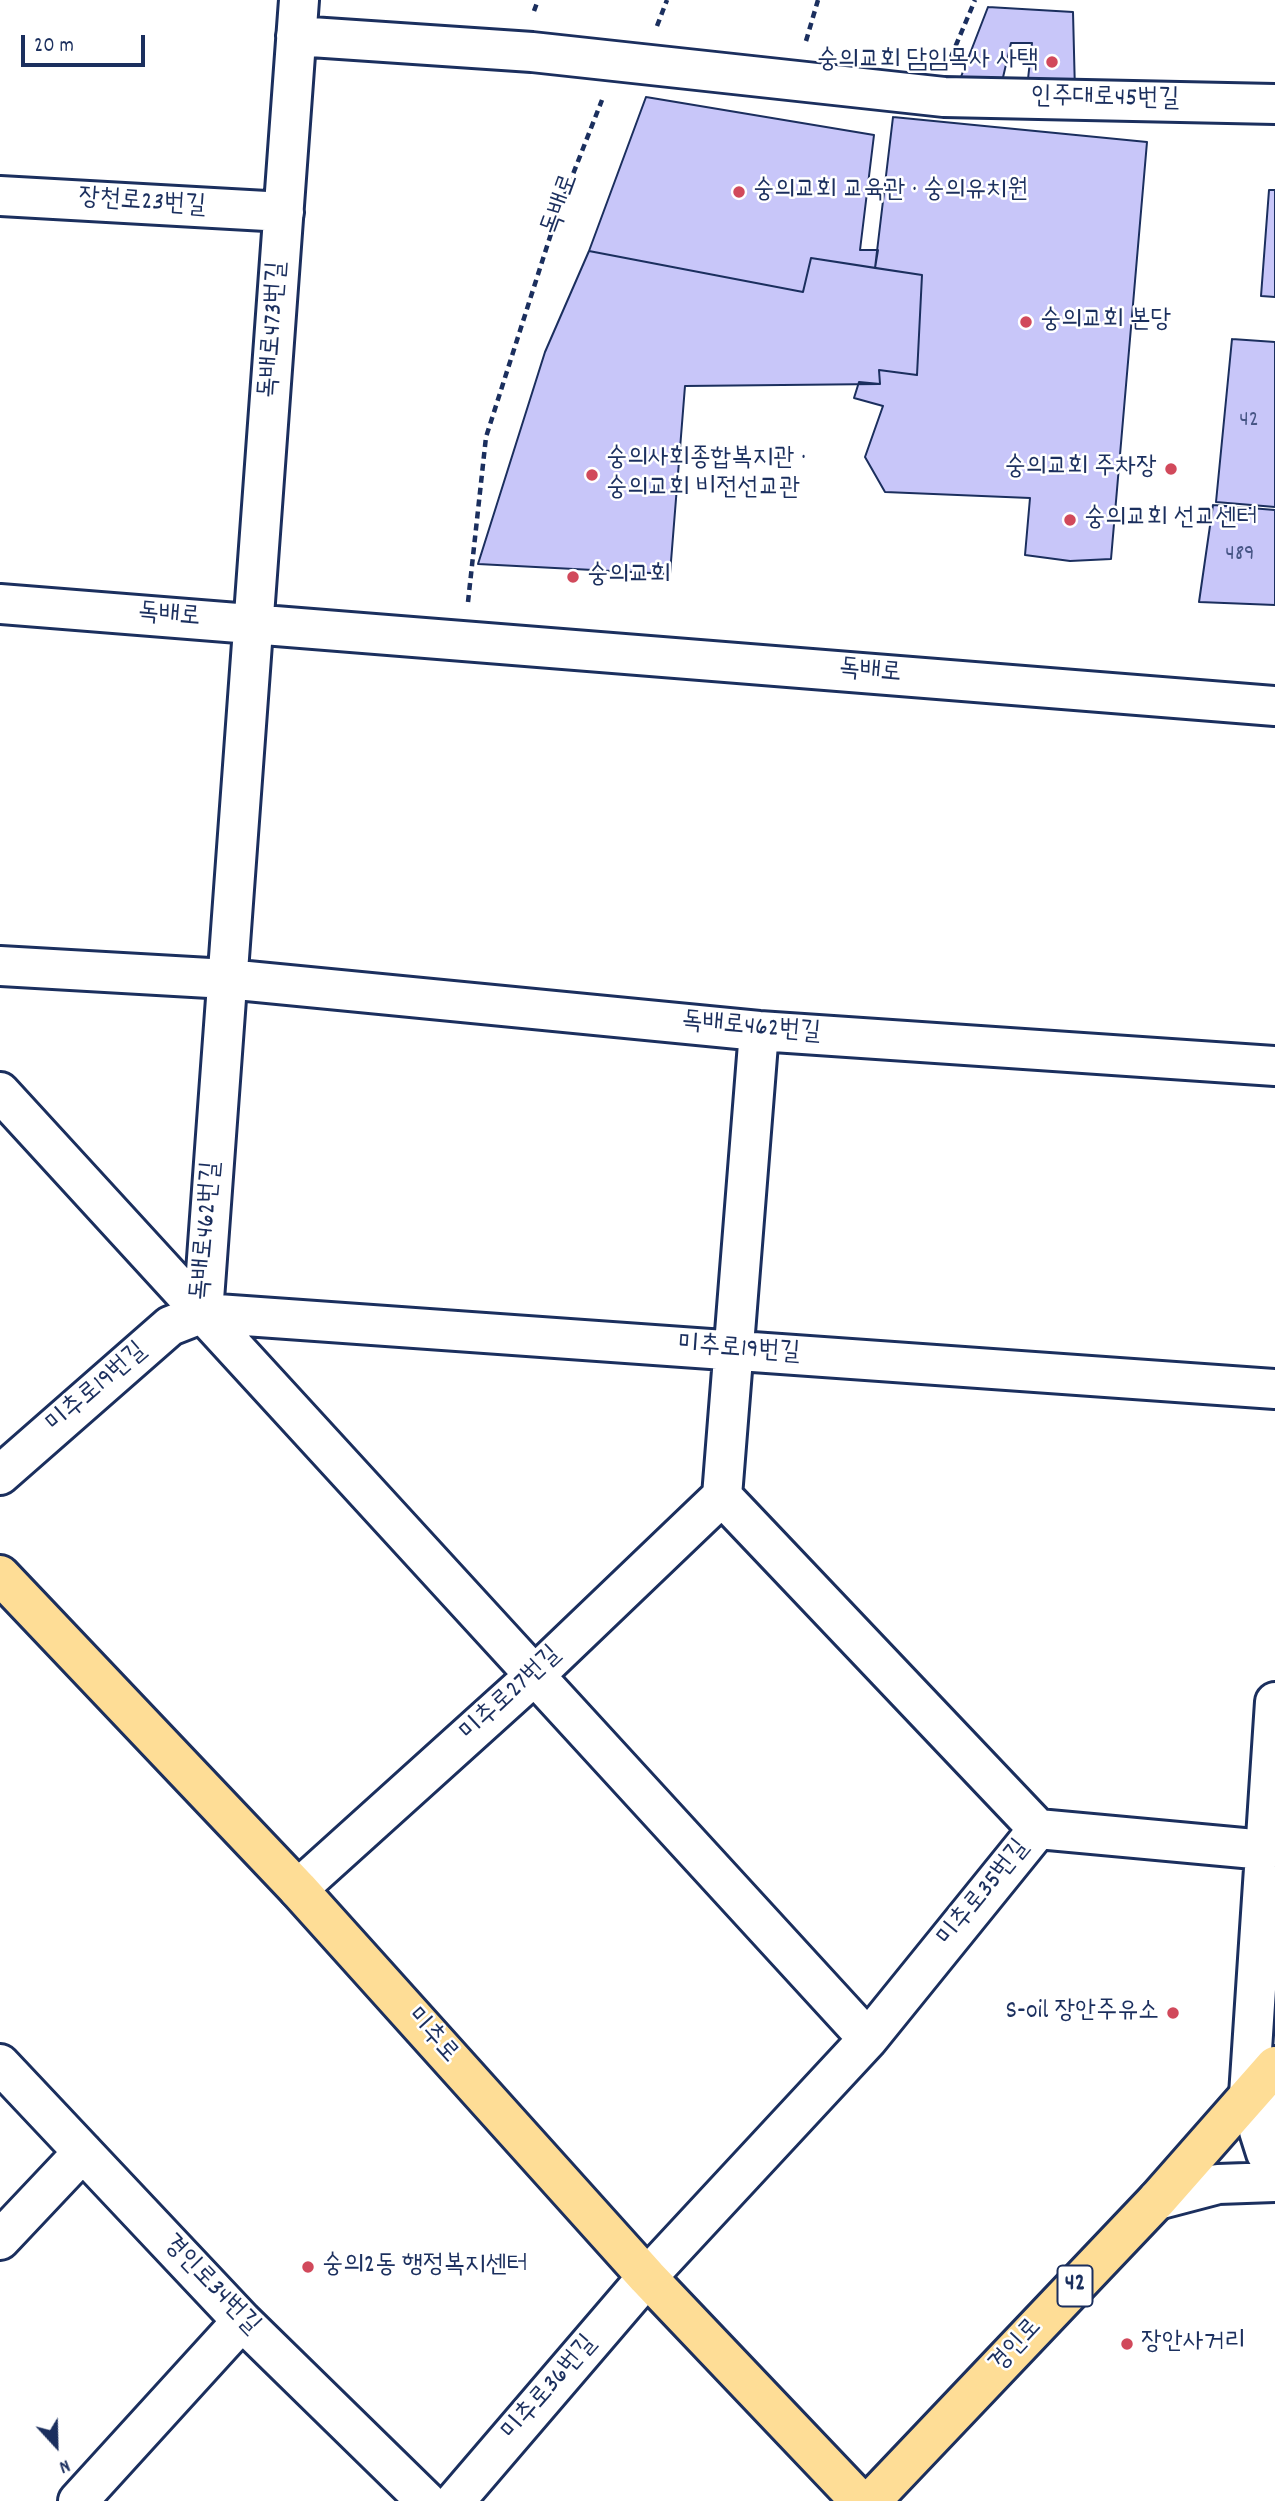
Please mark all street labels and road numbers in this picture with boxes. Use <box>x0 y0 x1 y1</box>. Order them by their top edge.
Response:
street label: 인주대로45번길 <box>1031 83 1179 117</box>
street label: 독배로 <box>537 170 587 240</box>
street label: 장천로23번길 <box>77 184 207 224</box>
street label: 독배로473번길 <box>255 261 295 399</box>
street label: 독배로 <box>136 599 202 635</box>
street label: 독배로 <box>837 655 903 691</box>
street label: 독배로462번길 <box>680 1007 822 1051</box>
street label: 독배로462번길 <box>186 1160 230 1302</box>
street label: 미추로19번길 <box>677 1331 801 1371</box>
street label: 미추로19번길 <box>42 1337 154 1441</box>
street label: 미추로27번길 <box>455 1641 569 1749</box>
street label: 미추로35번길 <box>933 1834 1037 1954</box>
street label: 미추로 <box>398 2003 464 2071</box>
street label: 경인로34번길 <box>155 2230 265 2342</box>
road number: 42 <box>1058 2266 1092 2306</box>
street label: 경인로 <box>984 2313 1050 2381</box>
street label: 미추로36번길 <box>497 2330 605 2448</box>

